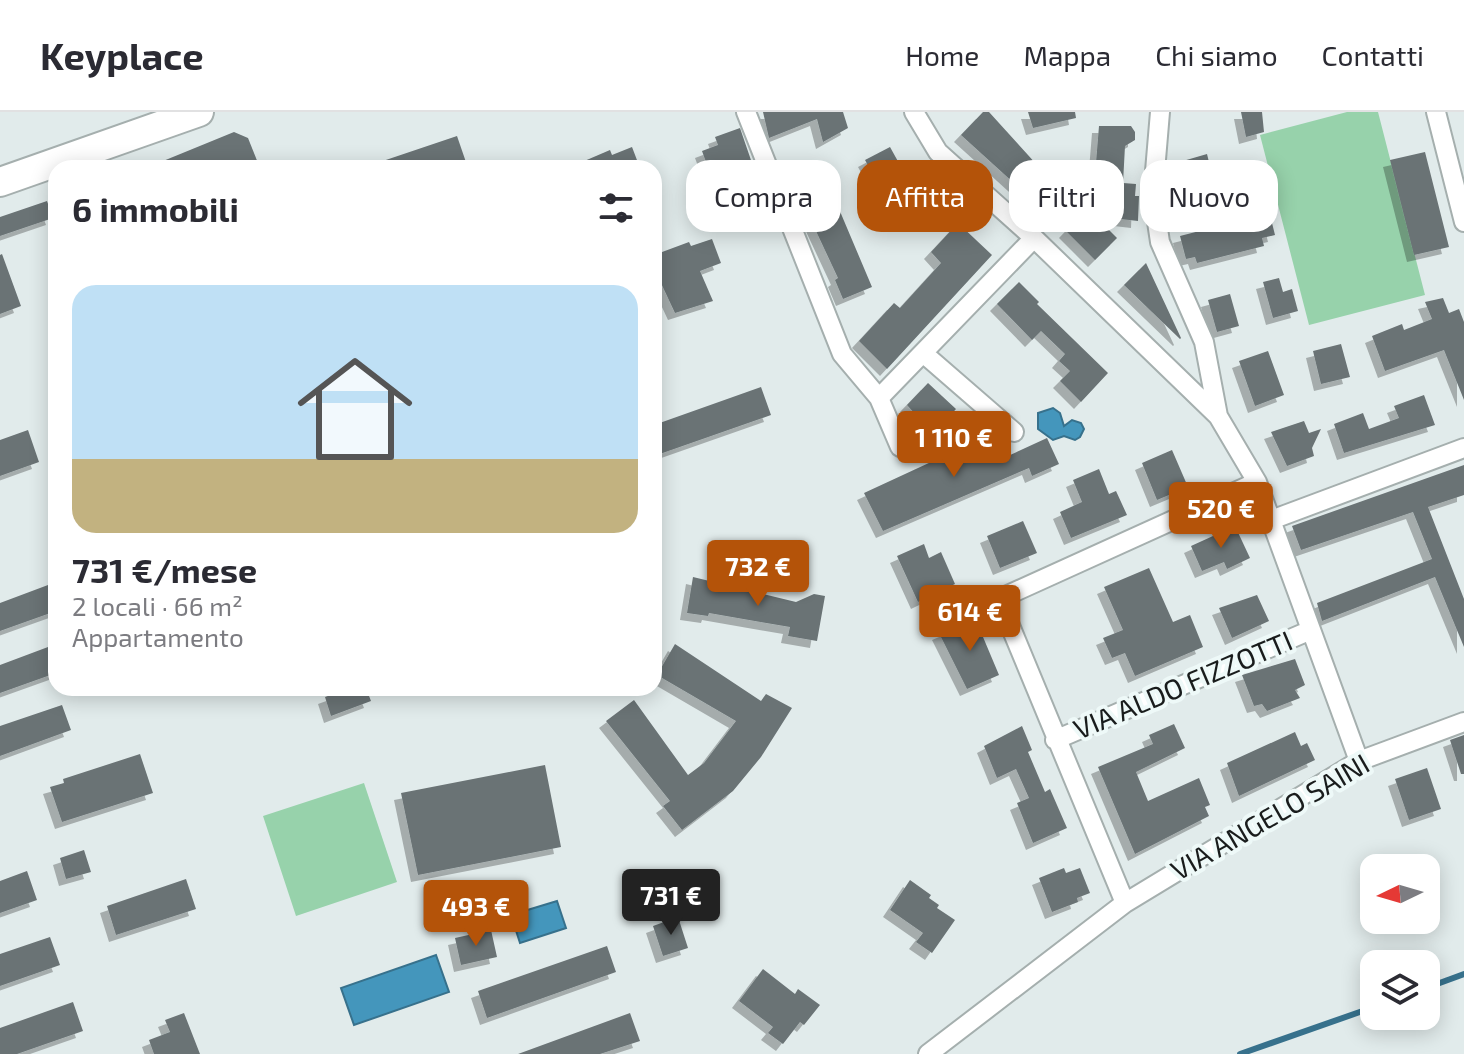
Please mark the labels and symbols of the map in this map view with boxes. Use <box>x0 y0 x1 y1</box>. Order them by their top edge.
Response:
pin: 1 110 € <box>880 411 1028 479</box>
pin: 520 € <box>1165 482 1277 550</box>
pin: 732 € <box>702 540 814 608</box>
pin: 614 € <box>914 585 1026 653</box>
street label: VIA ALDO FIZZOTTI <box>1068 623 1297 745</box>
street label: VIA ANGELO SAINI <box>1164 746 1375 887</box>
north arrow <box>1360 854 1440 934</box>
pin: 731 € <box>615 869 727 937</box>
pin: 493 € <box>420 880 532 948</box>

